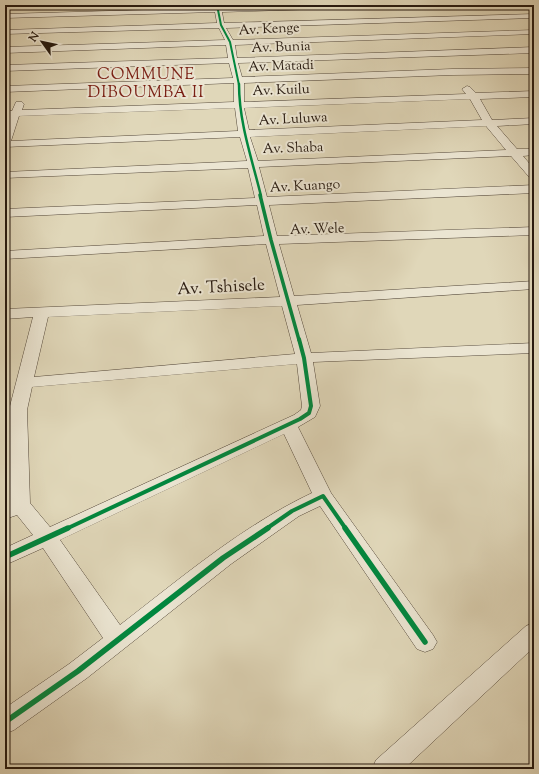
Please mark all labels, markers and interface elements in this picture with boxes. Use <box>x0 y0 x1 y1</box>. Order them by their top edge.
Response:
street label: Av. Kenge <box>238 18 300 42</box>
north arrow <box>22 22 62 62</box>
text: N <box>25 29 44 46</box>
street label: Av. Bunia <box>251 37 312 59</box>
street label: Av. Matadi <box>248 56 314 78</box>
district label: COMMUNE DIBOUMBA II <box>88 64 204 105</box>
street label: Av. Kuilu <box>252 80 310 102</box>
street label: Av. Luluwa <box>258 108 329 132</box>
street label: Av. Shaba <box>262 138 324 160</box>
street label: Av. Kuango <box>269 175 341 199</box>
street label: Av. Wele <box>289 219 345 241</box>
street label: Av. Tshisele <box>177 274 266 302</box>

